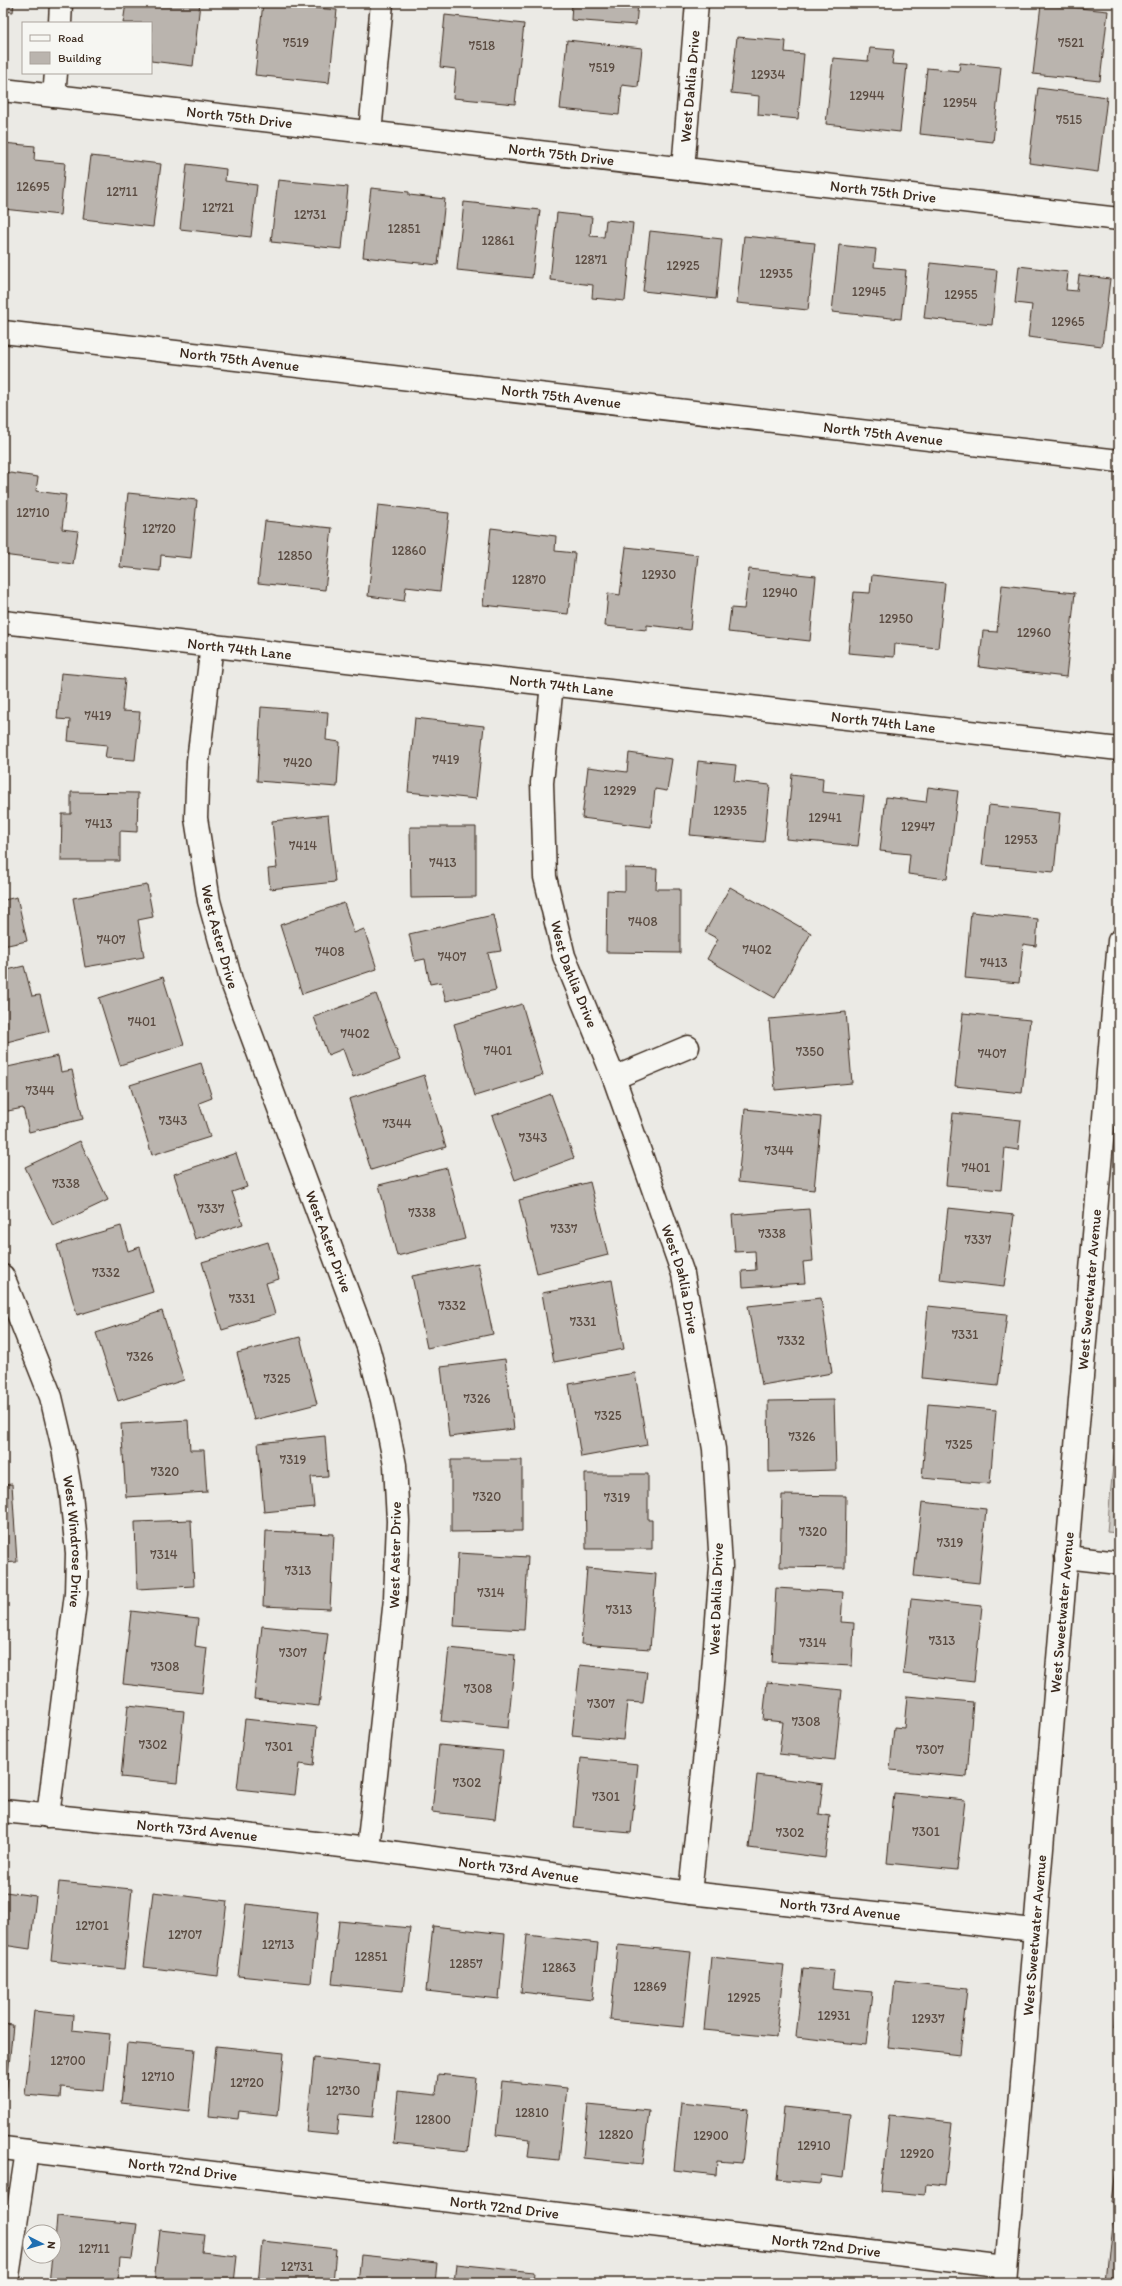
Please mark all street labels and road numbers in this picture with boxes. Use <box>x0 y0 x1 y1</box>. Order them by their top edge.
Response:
street label: West Dahlia Drive <box>676 29 704 143</box>
street label: North 75th Drive <box>185 102 293 132</box>
street label: North 75th Drive <box>507 139 615 170</box>
street label: North 75th Drive <box>829 177 937 207</box>
street label: North 75th Avenue <box>179 343 300 375</box>
street label: North 75th Avenue <box>500 381 622 412</box>
street label: North 75th Avenue <box>822 418 944 450</box>
street label: North 74th Lane <box>186 634 293 664</box>
street label: North 74th Lane <box>508 671 615 700</box>
street label: North 74th Lane <box>830 707 937 737</box>
street label: West Aster Drive <box>198 883 243 991</box>
street label: West Dahlia Drive <box>547 919 601 1030</box>
street label: West Aster Drive <box>301 1188 356 1295</box>
street label: West Sweetwater Avenue <box>1074 1208 1105 1371</box>
street label: West Dahlia Drive <box>657 1222 703 1336</box>
street label: West Windrose Drive <box>59 1474 86 1609</box>
street label: West Aster Drive <box>385 1501 405 1609</box>
street label: West Sweetwater Avenue <box>1046 1531 1078 1694</box>
street label: West Dahlia Drive <box>705 1542 727 1656</box>
street label: North 73rd Avenue <box>136 1815 259 1845</box>
street label: North 73rd Avenue <box>457 1852 580 1887</box>
street label: West Sweetwater Avenue <box>1019 1854 1050 2017</box>
street label: North 73rd Avenue <box>779 1894 902 1925</box>
street label: North 72nd Drive <box>127 2154 238 2185</box>
street label: North 72nd Drive <box>449 2192 560 2223</box>
street label: North 72nd Drive <box>771 2230 882 2261</box>

